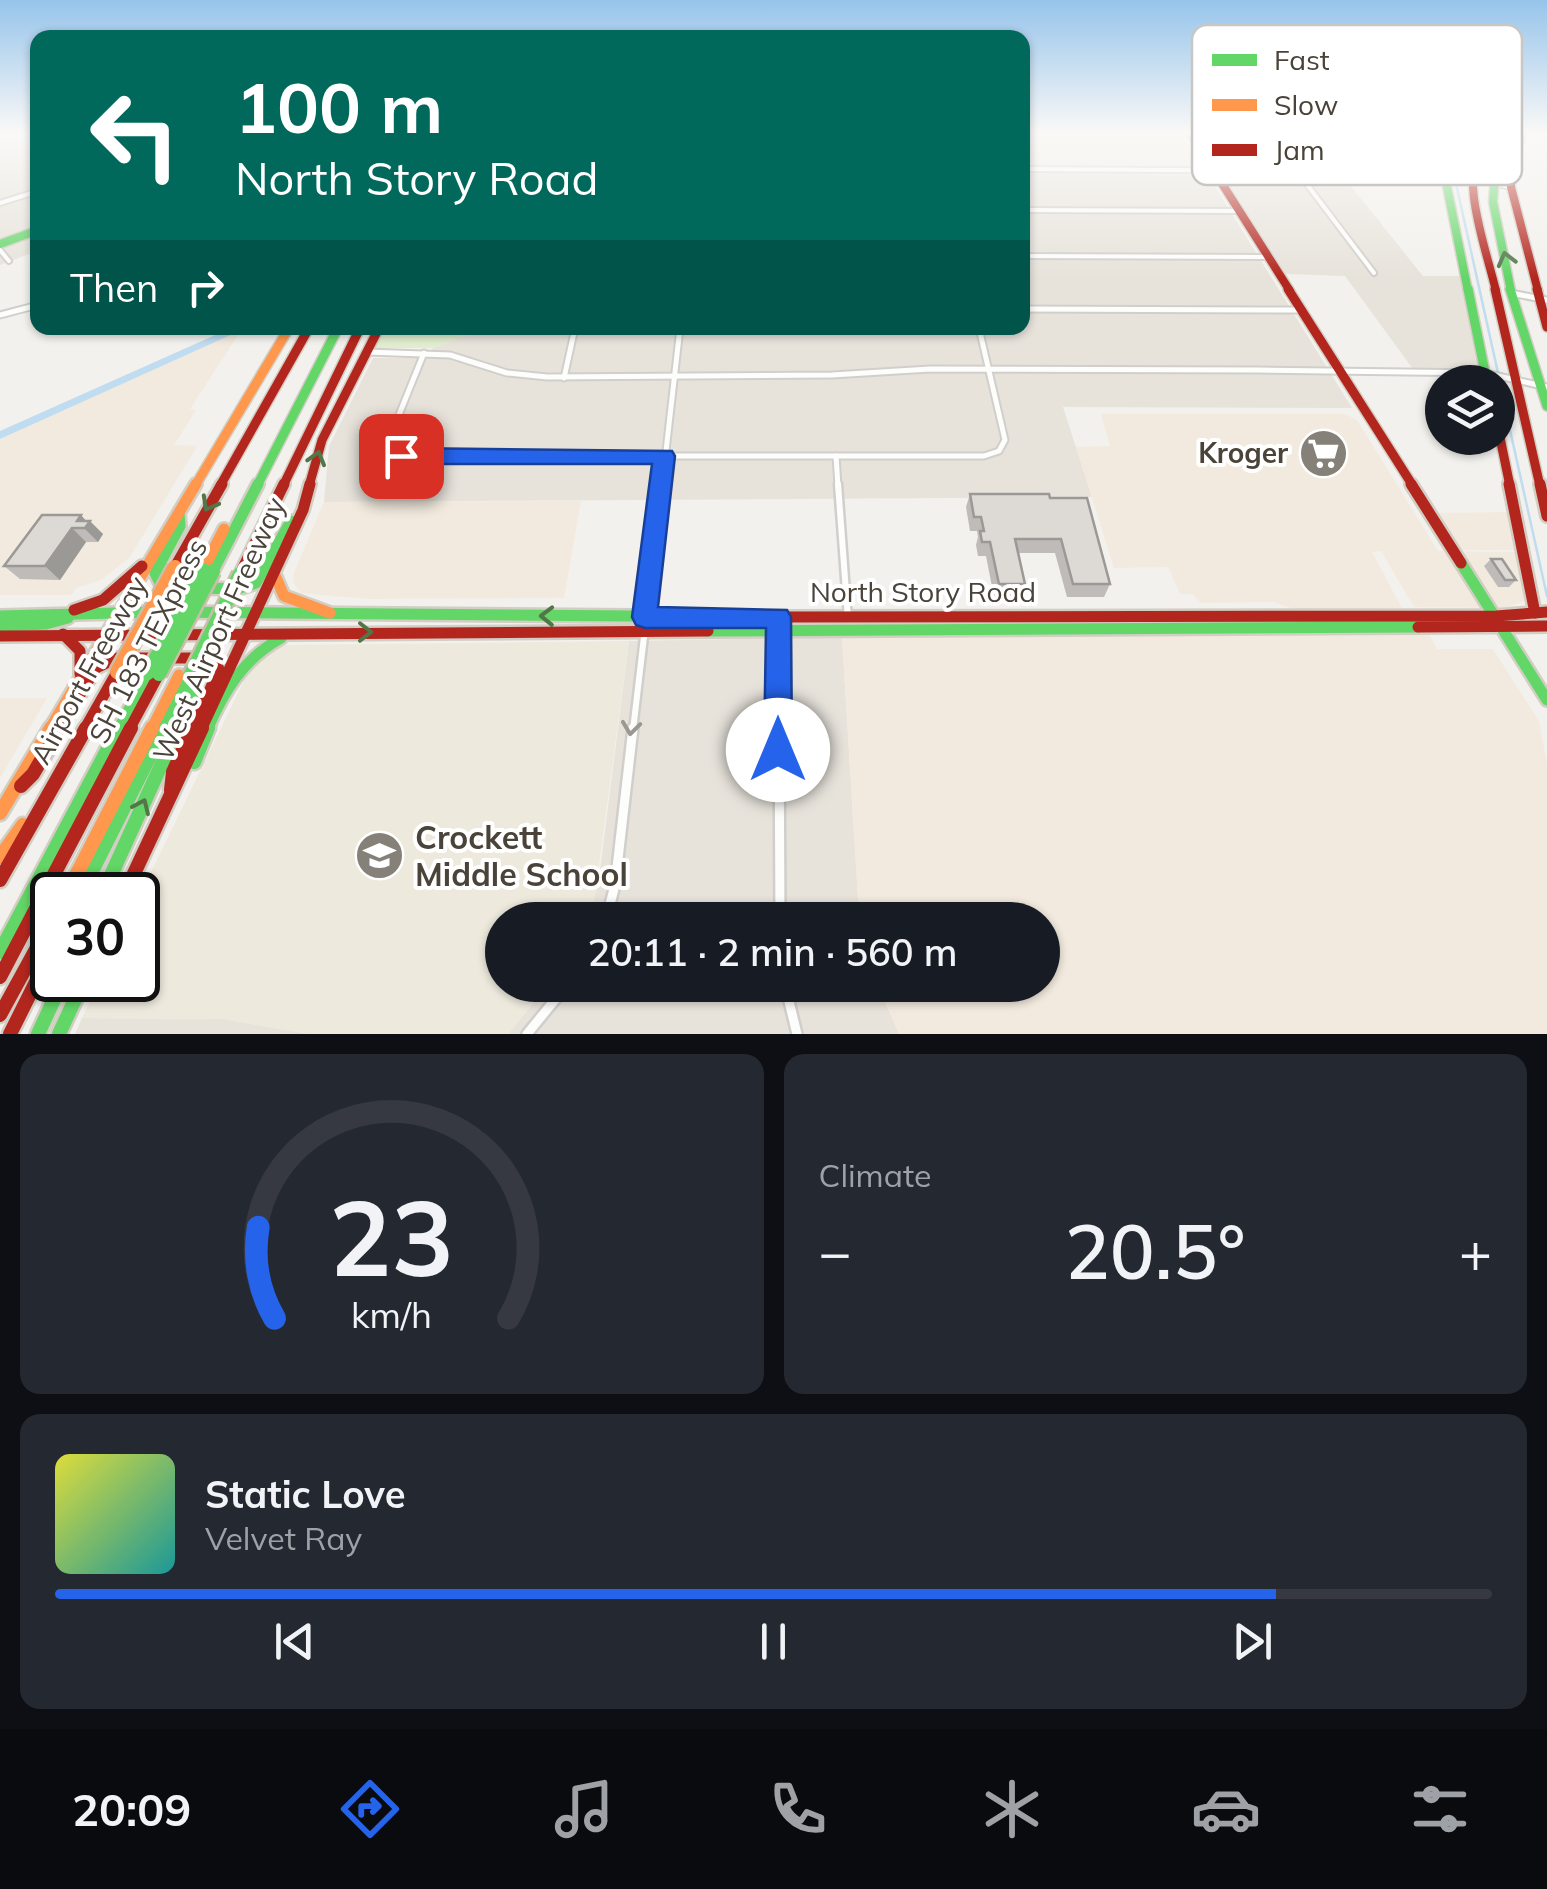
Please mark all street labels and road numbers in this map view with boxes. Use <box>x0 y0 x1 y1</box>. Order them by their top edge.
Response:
street label: West Airport Freeway <box>145 491 293 766</box>
street label: SH 183 TEXpress <box>81 533 214 749</box>
street label: Airport Freeway <box>22 570 155 770</box>
street label: North Story Road <box>810 574 1036 609</box>

